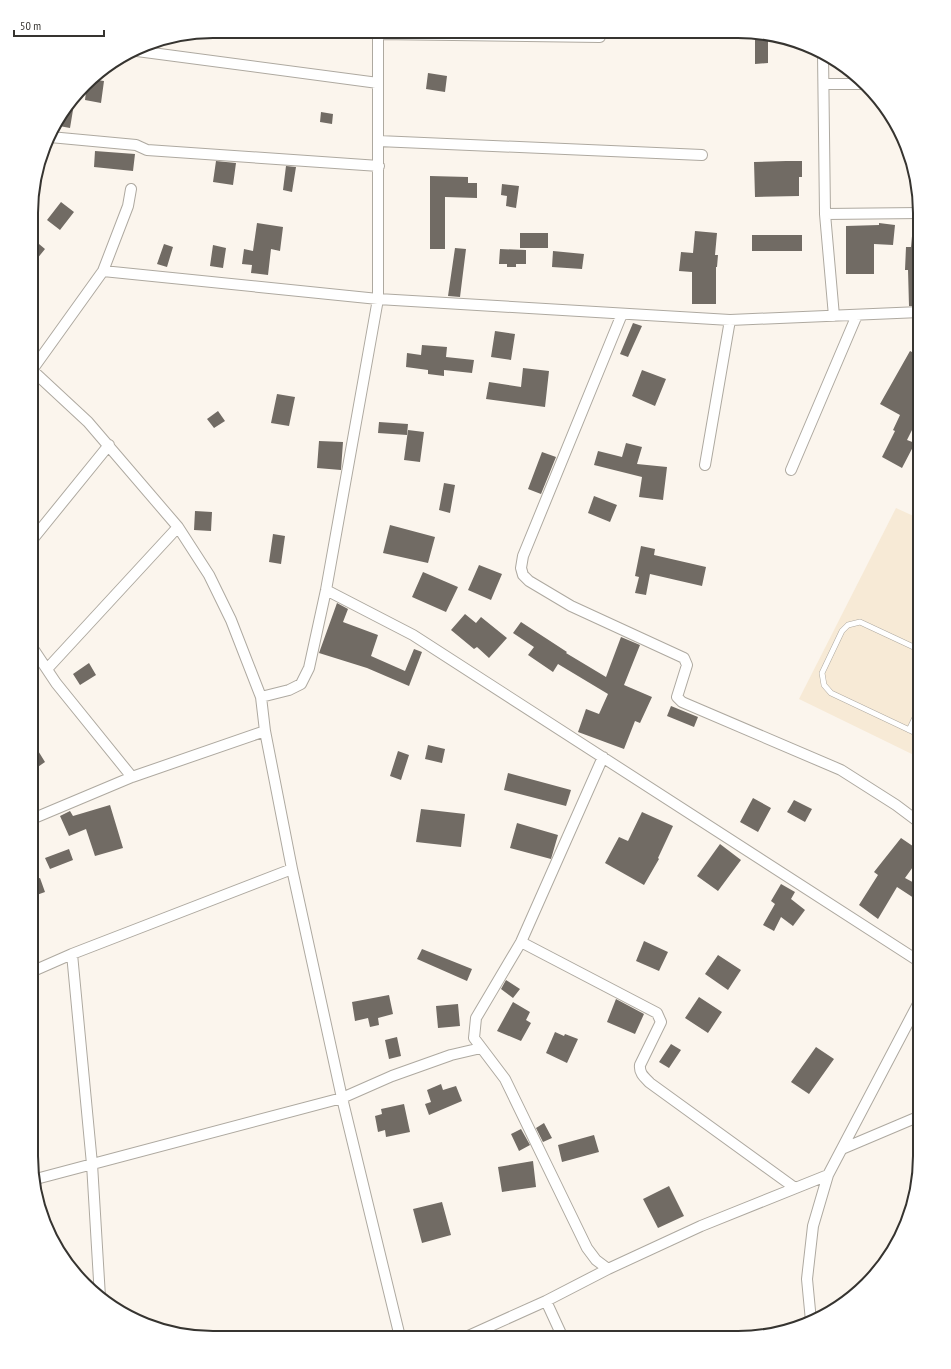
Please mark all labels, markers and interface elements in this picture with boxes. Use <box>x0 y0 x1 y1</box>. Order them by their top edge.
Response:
scale bar <box>14 12 104 38</box>
text: 50 m <box>20 18 41 33</box>

